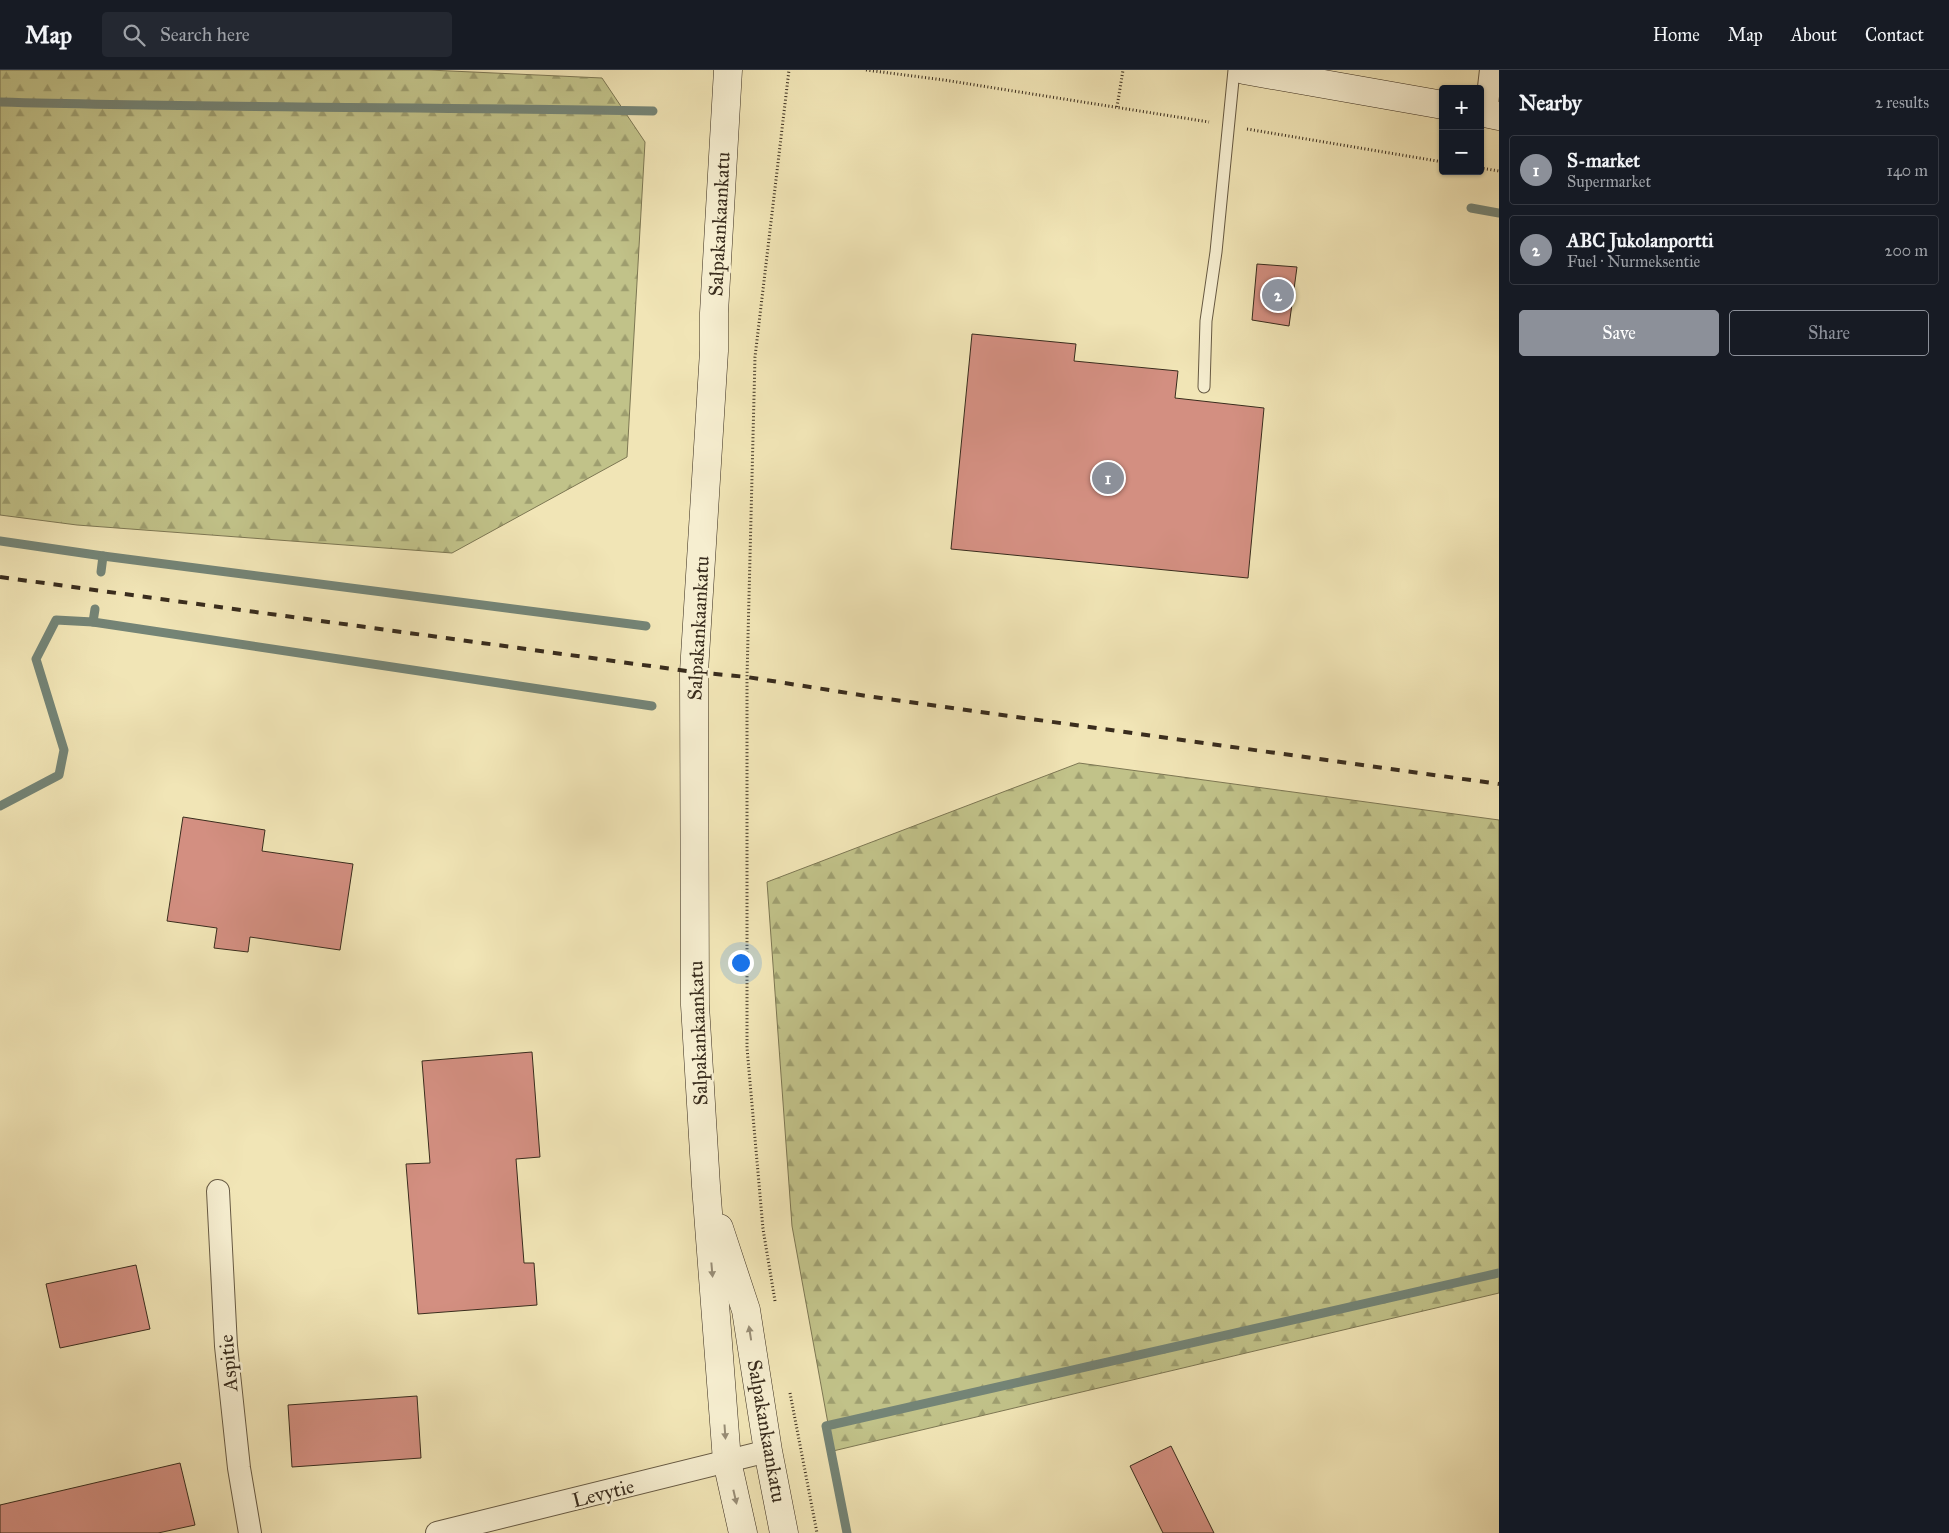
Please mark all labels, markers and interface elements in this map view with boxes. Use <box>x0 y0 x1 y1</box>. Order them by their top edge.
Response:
search box <box>102 12 452 57</box>
text: Map <box>25 20 72 50</box>
icon: search <box>120 21 148 49</box>
text: Search here <box>160 23 250 46</box>
text: Home <box>1653 24 1700 46</box>
text: Map <box>1728 24 1763 46</box>
text: About <box>1791 24 1837 46</box>
text: Contact <box>1865 24 1924 46</box>
map controls <box>1439 85 1484 175</box>
button: + <box>1439 85 1484 130</box>
text: Nearby <box>1519 90 1582 116</box>
text: 2 results <box>1875 93 1929 112</box>
button: − <box>1439 130 1484 175</box>
text: S-market <box>1567 149 1640 172</box>
street label: Salpakankaankatu <box>703 151 735 297</box>
text: 1 <box>1533 161 1539 180</box>
text: 140 m <box>1887 161 1928 180</box>
text: Supermarket <box>1567 172 1651 191</box>
text: ABC Jukolanportti <box>1567 229 1713 252</box>
text: 2 <box>1532 241 1540 260</box>
text: 200 m <box>1885 241 1928 260</box>
text: Fuel · Nurmeksentie <box>1567 252 1700 271</box>
pin: 2 <box>1262 276 1294 314</box>
button: Save <box>1519 310 1719 356</box>
button: Share <box>1729 310 1929 356</box>
pin: 1 <box>1092 459 1124 497</box>
street label: Salpakankaankatu <box>682 555 714 701</box>
your location <box>728 950 754 976</box>
street label: Salpakankaankatu <box>683 960 713 1106</box>
one-way arrow <box>709 1262 717 1278</box>
one-way arrow <box>746 1325 754 1341</box>
street label: Aspitie <box>214 1334 243 1393</box>
street label: Salpakankaankatu <box>743 1358 791 1505</box>
one-way arrow <box>721 1424 729 1440</box>
street label: Levytie <box>570 1474 636 1512</box>
one-way arrow <box>731 1490 739 1505</box>

